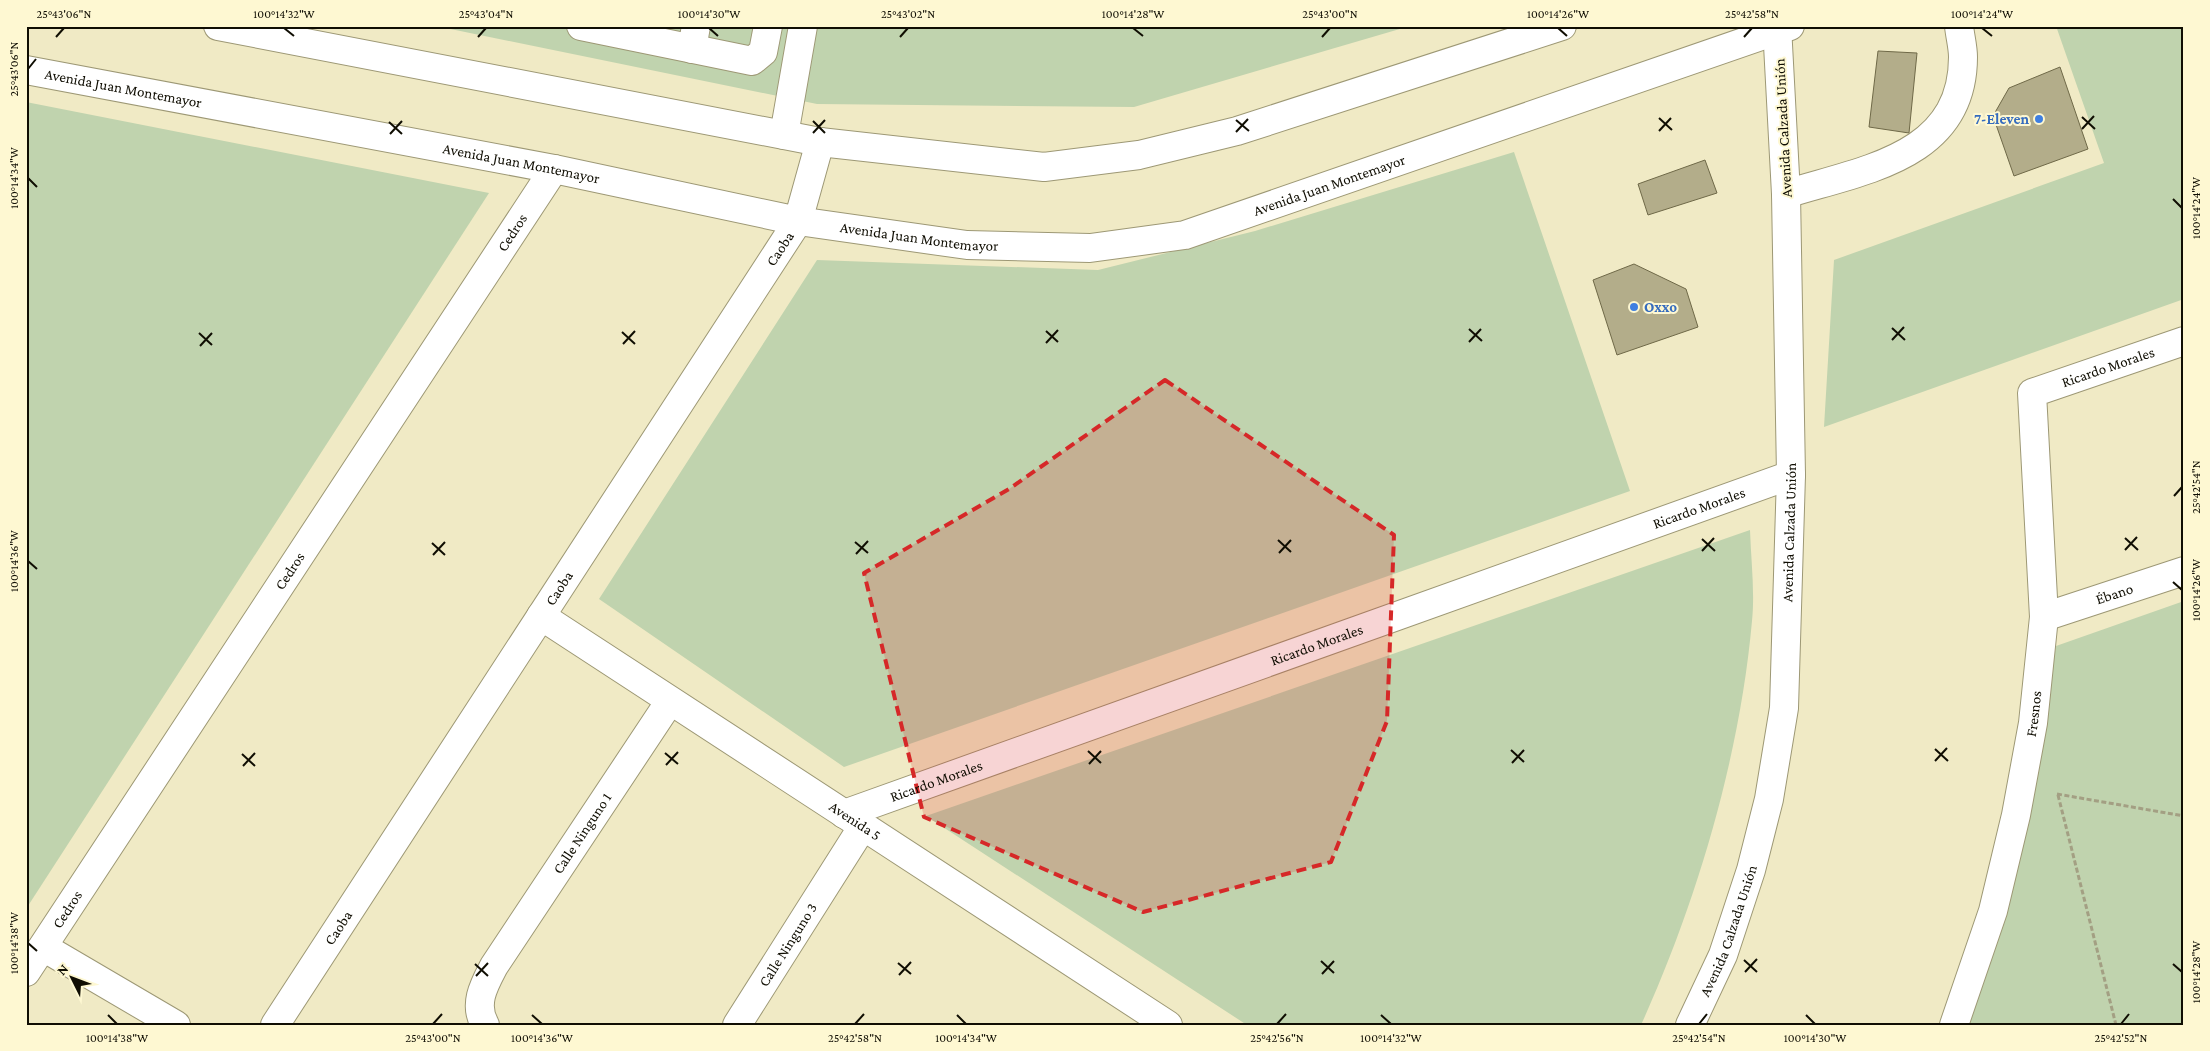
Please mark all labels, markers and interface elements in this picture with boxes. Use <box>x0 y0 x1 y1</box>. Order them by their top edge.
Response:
text: 25°43'06"N <box>37 7 91 21</box>
text: 100°14'32"W <box>253 7 315 21</box>
text: 25°43'04"N <box>459 7 513 21</box>
text: 100°14'30"W <box>678 7 740 21</box>
text: 25°43'02"N <box>881 7 935 21</box>
text: 100°14'28"W <box>1102 7 1164 21</box>
text: 25°43'00"N <box>1302 7 1358 21</box>
text: 100°14'26"W <box>1527 7 1589 21</box>
text: 25°42'58"N <box>1725 7 1779 21</box>
text: 100°14'24"W <box>1951 7 2013 21</box>
text: 25°43'06"N <box>7 42 21 96</box>
street label: Avenida Calzada Unión <box>1771 58 1795 198</box>
street label: Avenida Juan Montemayor <box>43 66 204 111</box>
place label: 7-Eleven <box>1974 111 2029 127</box>
marker: 7-Eleven <box>2033 113 2045 125</box>
street label: Avenida Juan Montemayor <box>441 140 602 187</box>
text: 100°14'34"W <box>7 147 21 209</box>
street label: Avenida Juan Montemayor <box>1251 151 1408 219</box>
text: 100°14'24"W <box>2189 177 2203 239</box>
street label: Cedros <box>494 211 530 254</box>
street label: Avenida Juan Montemayor <box>839 219 999 254</box>
street label: Caoba <box>763 229 797 269</box>
place label: Oxxo <box>1644 299 1677 315</box>
marker: Oxxo <box>1628 301 1640 313</box>
street label: Ricardo Morales <box>2060 344 2157 390</box>
text: 25°42'54"N <box>2189 460 2203 514</box>
street label: Avenida Calzada Unión <box>1779 463 1799 602</box>
street label: Ricardo Morales <box>1651 484 1747 532</box>
text: 100°14'36"W <box>7 530 21 592</box>
street label: Cedros <box>272 549 308 593</box>
text: 100°14'26"W <box>2189 559 2203 621</box>
street label: Caoba <box>542 568 576 609</box>
street label: Ébano <box>2094 580 2135 607</box>
street label: Ricardo Morales <box>1268 621 1365 669</box>
street label: Fresnos <box>2023 690 2044 738</box>
street label: Ricardo Morales <box>888 757 985 805</box>
street label: Calle Ninguno 1 <box>550 790 615 877</box>
street label: Avenida 5 <box>826 798 884 844</box>
street label: Avenida Calzada Unión <box>1697 863 1760 999</box>
street label: Cedros <box>49 887 85 931</box>
street label: Calle Ninguno 3 <box>755 900 820 989</box>
street label: Caoba <box>321 907 355 948</box>
text: 100°14'38"W <box>7 912 21 974</box>
text: 100°14'28"W <box>2189 941 2203 1003</box>
north arrow <box>48 954 98 1004</box>
text: N <box>53 960 72 978</box>
text: 100°14'38"W <box>86 1031 148 1045</box>
text: 25°43'00"N <box>405 1031 461 1045</box>
text: 100°14'36"W <box>511 1031 573 1045</box>
text: 25°42'58"N <box>828 1031 882 1045</box>
text: 100°14'34"W <box>935 1031 997 1045</box>
text: 25°42'56"N <box>1250 1031 1304 1045</box>
text: 100°14'32"W <box>1360 1031 1422 1045</box>
text: 25°42'54"N <box>1672 1031 1726 1045</box>
text: 100°14'30"W <box>1784 1031 1846 1045</box>
text: 25°42'52"N <box>2095 1031 2148 1045</box>

